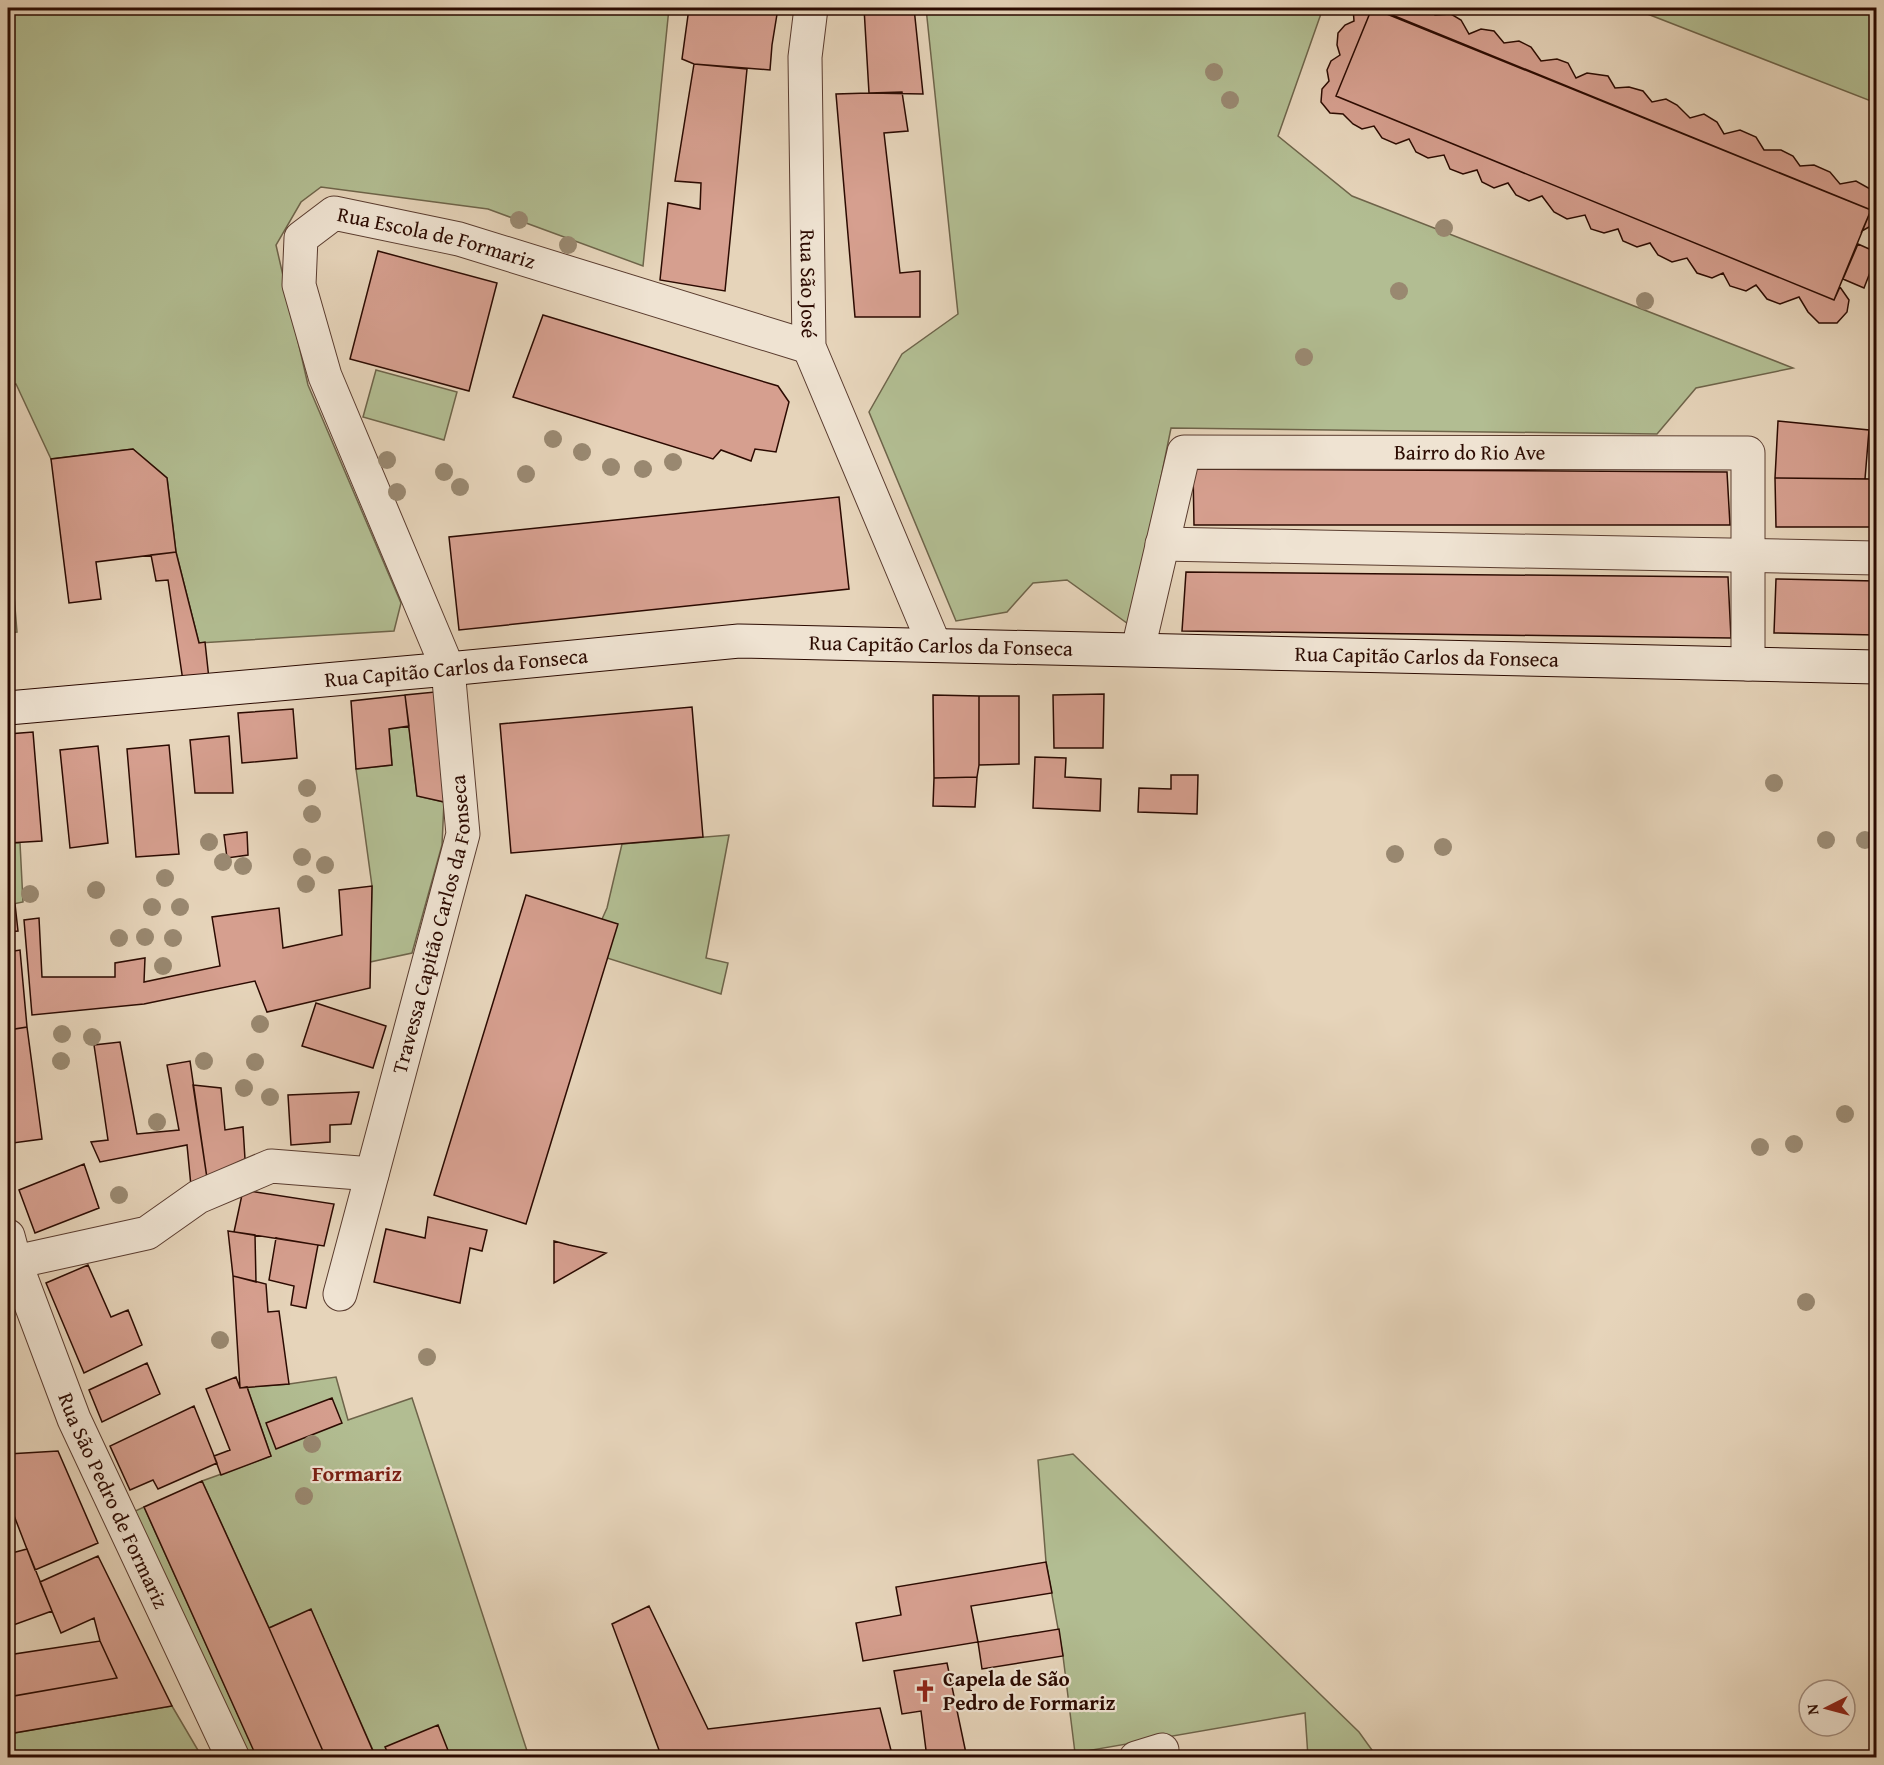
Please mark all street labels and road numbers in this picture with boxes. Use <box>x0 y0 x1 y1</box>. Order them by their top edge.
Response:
street label: Rua Escola de Formariz <box>335 198 539 277</box>
street label: Rua São José <box>792 229 825 339</box>
street label: Bairro do Rio Ave <box>1394 436 1546 468</box>
street label: Rua Capitão Carlos da Fonseca <box>808 627 1073 664</box>
street label: Rua Capitão Carlos da Fonseca <box>1294 638 1559 675</box>
street label: Rua Capitão Carlos da Fonseca <box>323 640 589 695</box>
street label: Travessa Capitão Carlos da Fonseca <box>384 773 478 1077</box>
street label: Rua São Pedro de Formariz <box>50 1388 177 1614</box>

